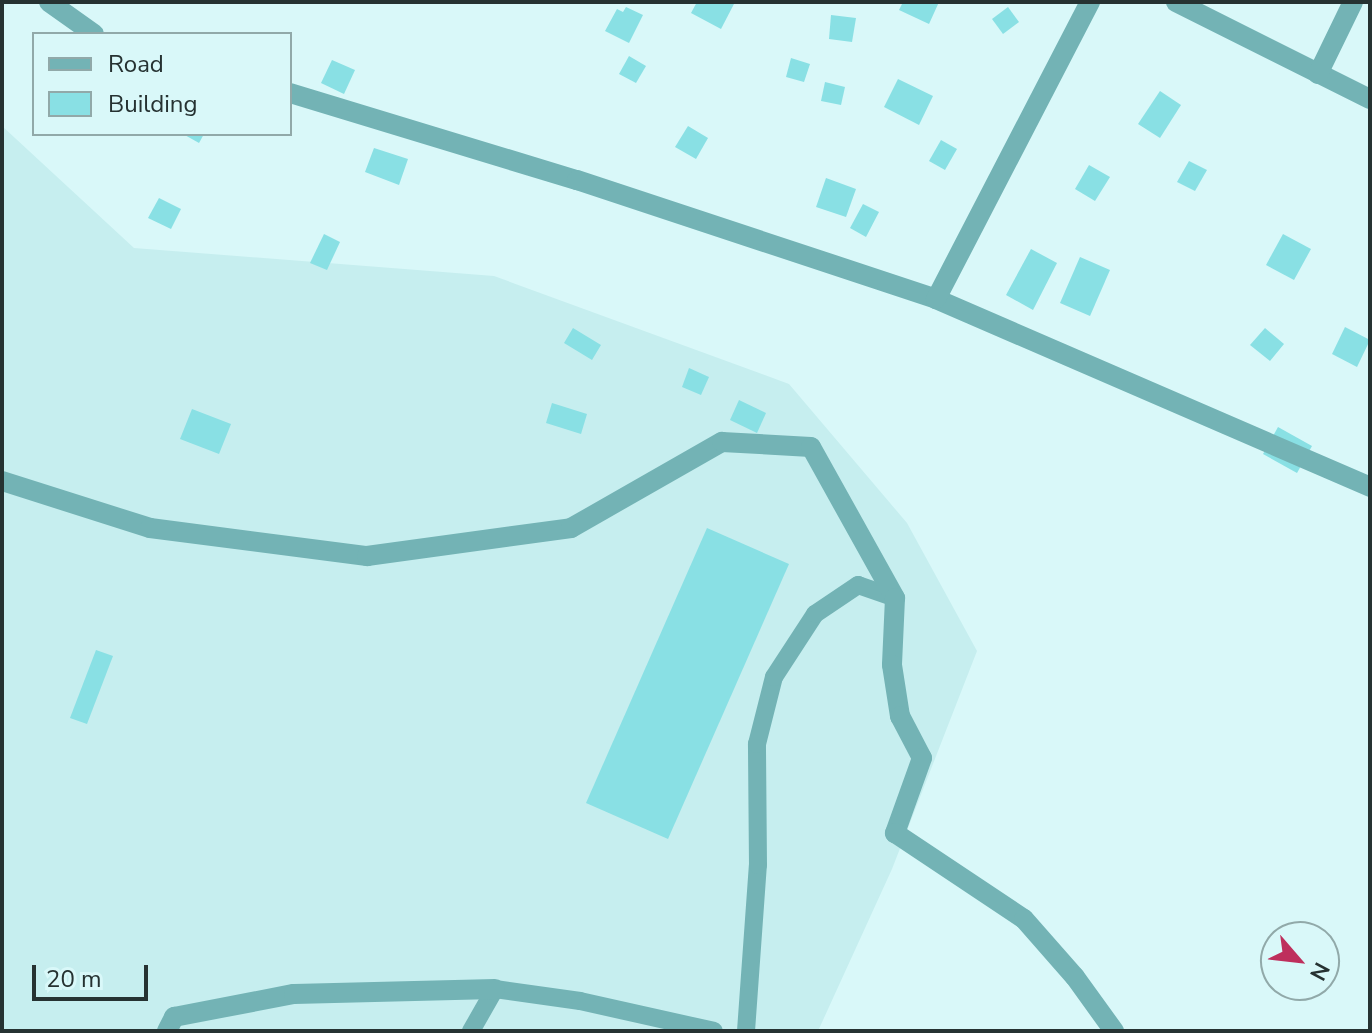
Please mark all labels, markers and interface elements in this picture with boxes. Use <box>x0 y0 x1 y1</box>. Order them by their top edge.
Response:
legend <box>32 32 292 136</box>
text: Road <box>108 48 164 80</box>
text: Building <box>108 88 198 120</box>
north arrow <box>1260 921 1340 1001</box>
scale bar <box>36 949 152 999</box>
text: N <box>1302 957 1337 986</box>
text: 20 m <box>46 963 102 995</box>

